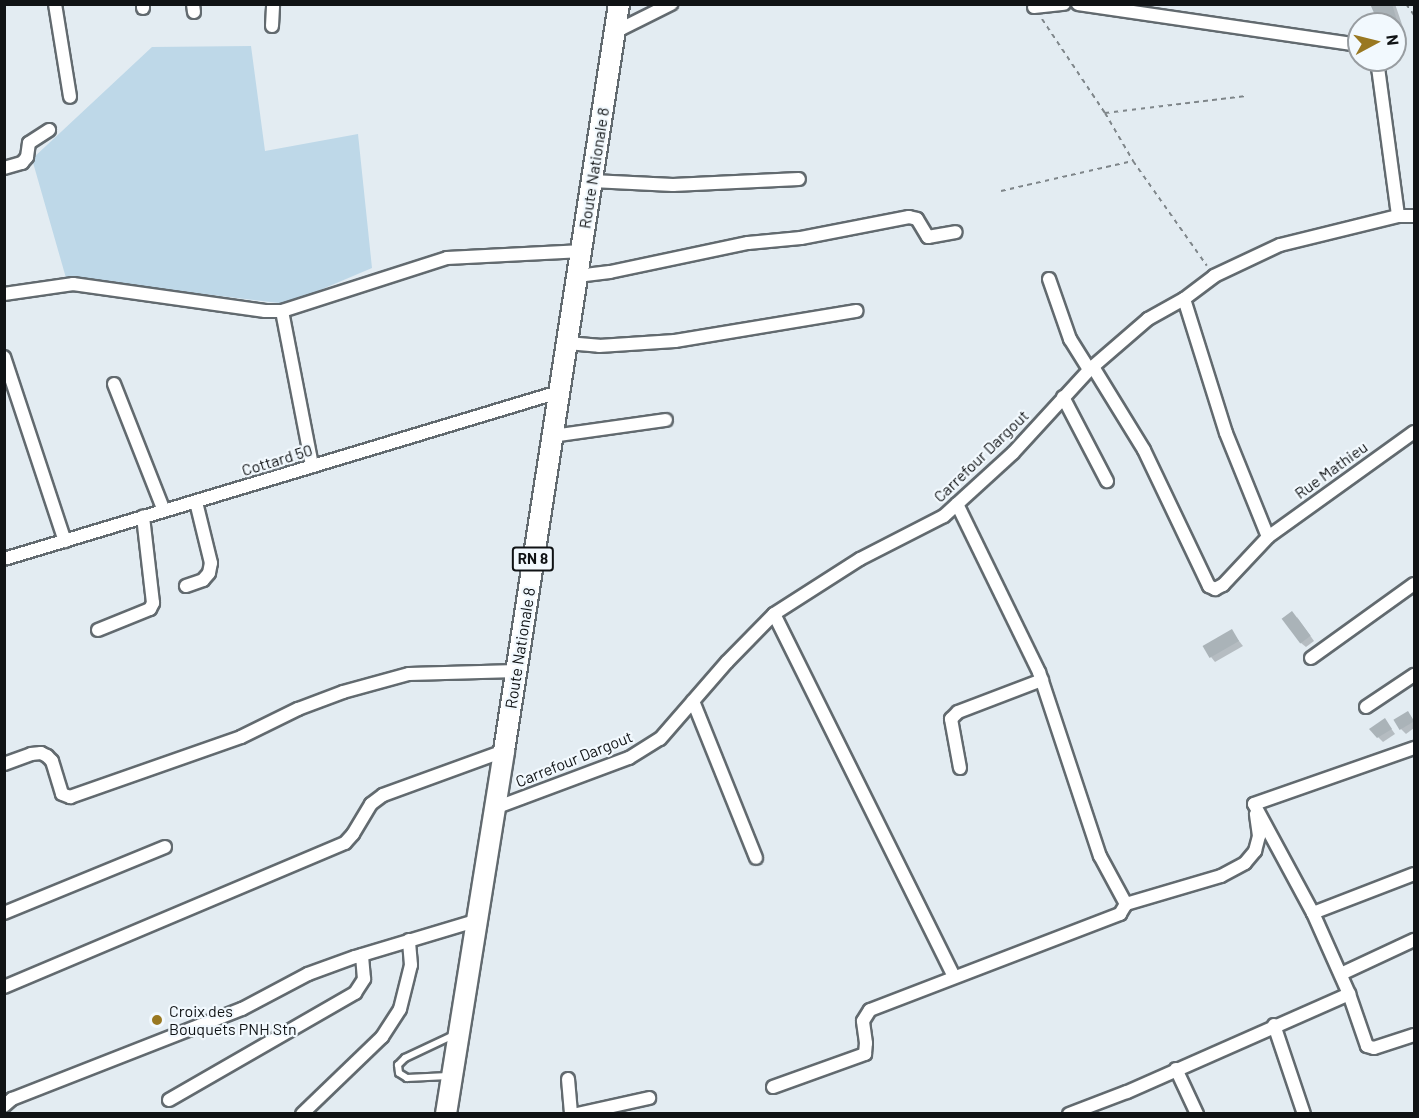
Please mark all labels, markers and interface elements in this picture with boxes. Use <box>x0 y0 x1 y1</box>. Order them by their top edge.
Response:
north arrow <box>1347 12 1407 72</box>
text: N <box>1383 34 1403 46</box>
street label: Route Nationale 8 <box>575 106 613 230</box>
street label: Carrefour Dargout <box>930 406 1032 506</box>
street label: Rue Mathieu <box>1291 437 1371 503</box>
street label: Cottard 50 <box>239 440 315 480</box>
road number: RN 8 <box>510 547 556 571</box>
street label: Route Nationale 8 <box>501 586 539 710</box>
street label: Carrefour Dargout <box>513 727 635 791</box>
place label: Croix des Bouquets PNH Stn <box>169 1001 297 1039</box>
marker: Croix des Bouquets PNH Stn <box>150 1013 164 1027</box>

